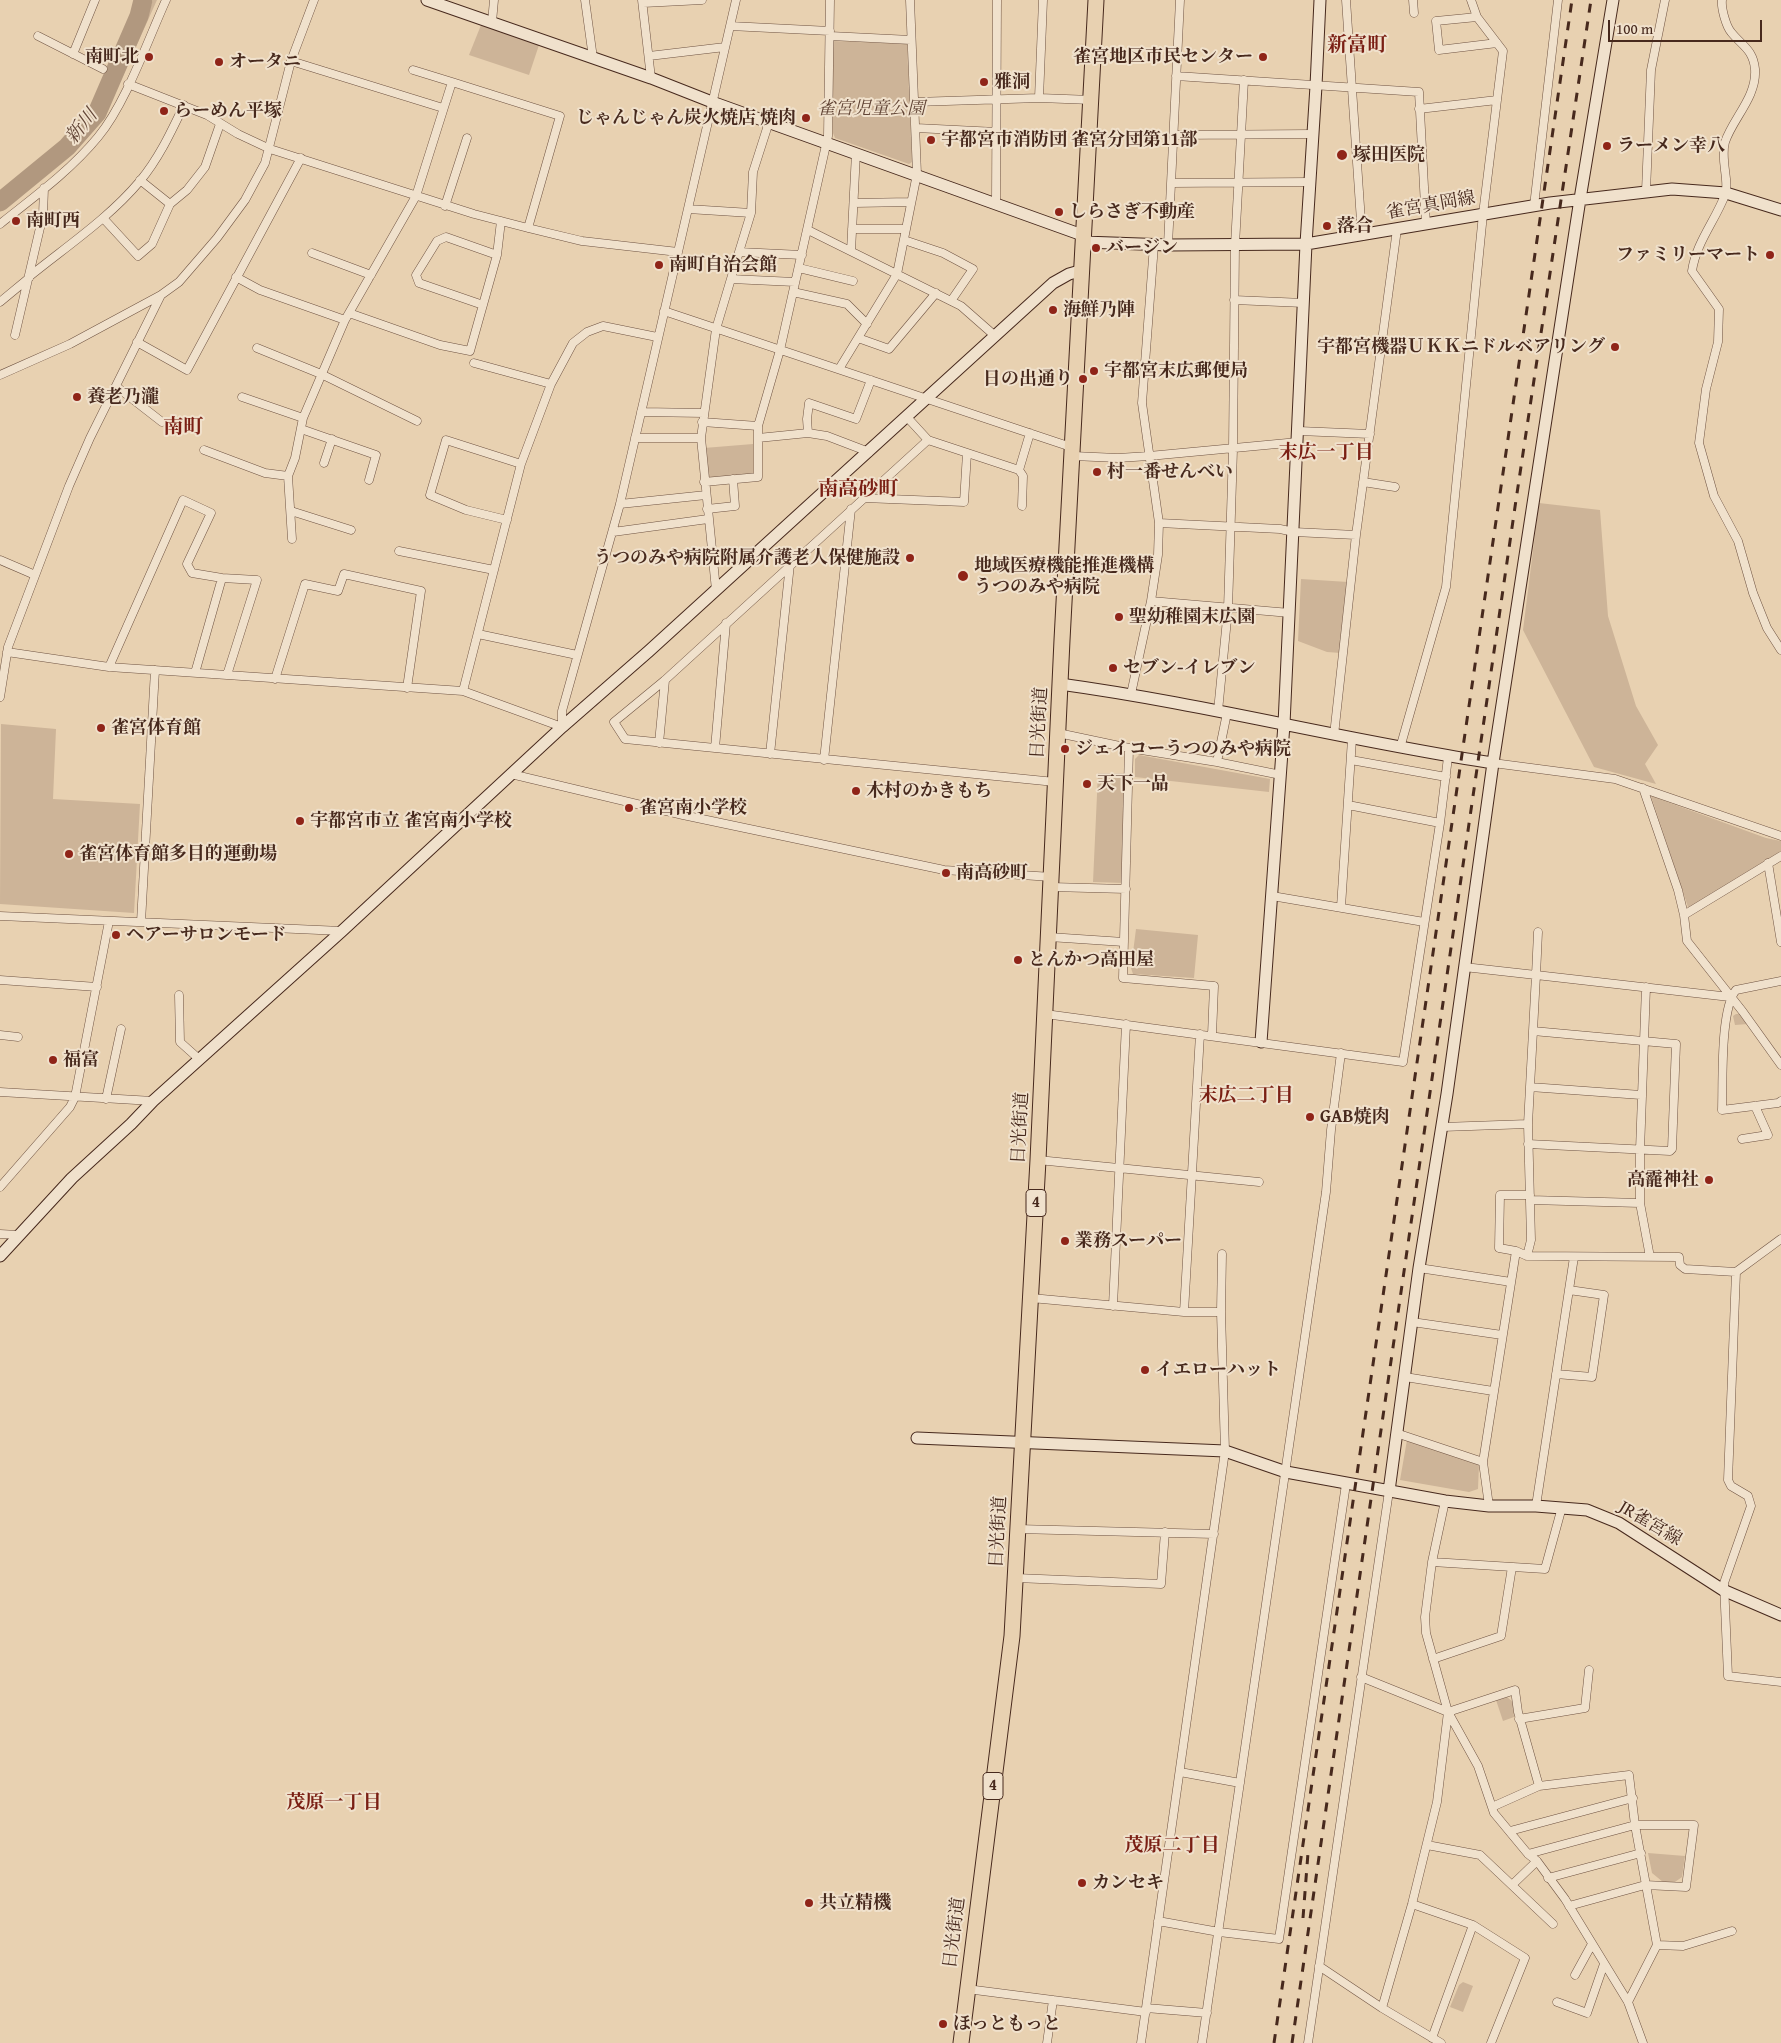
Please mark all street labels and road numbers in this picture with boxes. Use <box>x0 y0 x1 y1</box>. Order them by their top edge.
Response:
street label: 雀宮真岡線 <box>1385 188 1477 224</box>
street label: 日光街道 <box>1027 686 1053 760</box>
street label: 日光街道 <box>1008 1091 1034 1165</box>
road number: 4 <box>1026 1190 1046 1216</box>
street label: 日光街道 <box>986 1495 1012 1569</box>
street label: JR雀宮線 <box>1614 1497 1686 1551</box>
road number: 4 <box>983 1772 1003 1800</box>
street label: 日光街道 <box>940 1896 970 1970</box>

